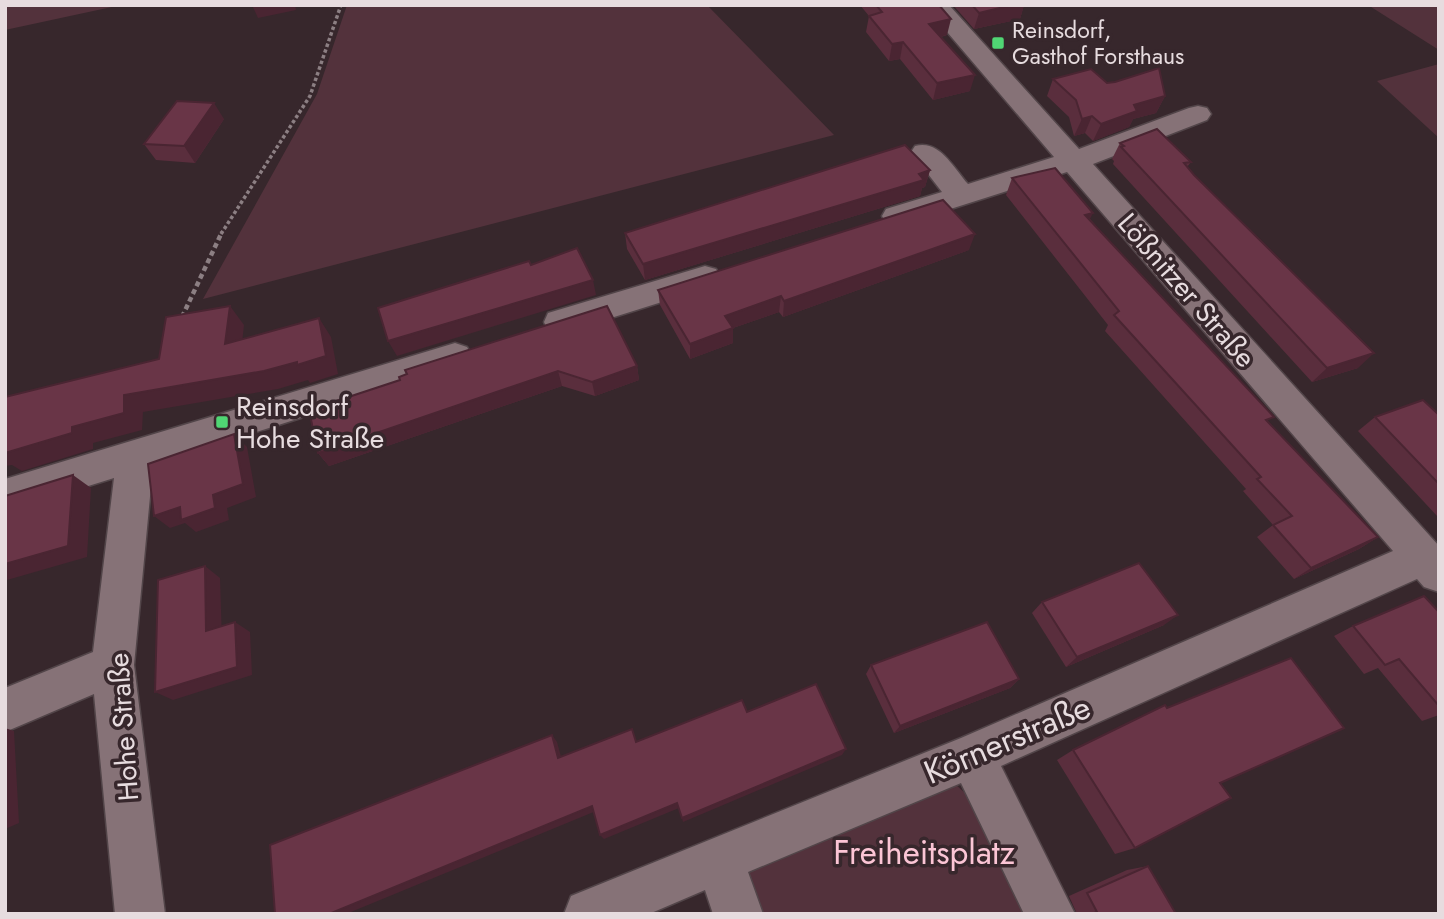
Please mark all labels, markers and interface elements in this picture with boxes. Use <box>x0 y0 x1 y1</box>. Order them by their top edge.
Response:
place label: Reinsdorf, Gasthof Forsthaus <box>1012 13 1184 73</box>
marker: Reinsdorf, Gasthof Forsthaus <box>990 35 1006 51</box>
street label: Lößnitzer Straße <box>1108 204 1265 376</box>
place label: Reinsdorf Hohe Straße <box>236 386 384 459</box>
marker: Reinsdorf Hohe Straße <box>214 414 230 430</box>
street label: Hohe Straße <box>98 652 149 802</box>
street label: Körnerstraße <box>917 683 1098 796</box>
park label: Freiheitsplatz <box>833 829 1015 876</box>

